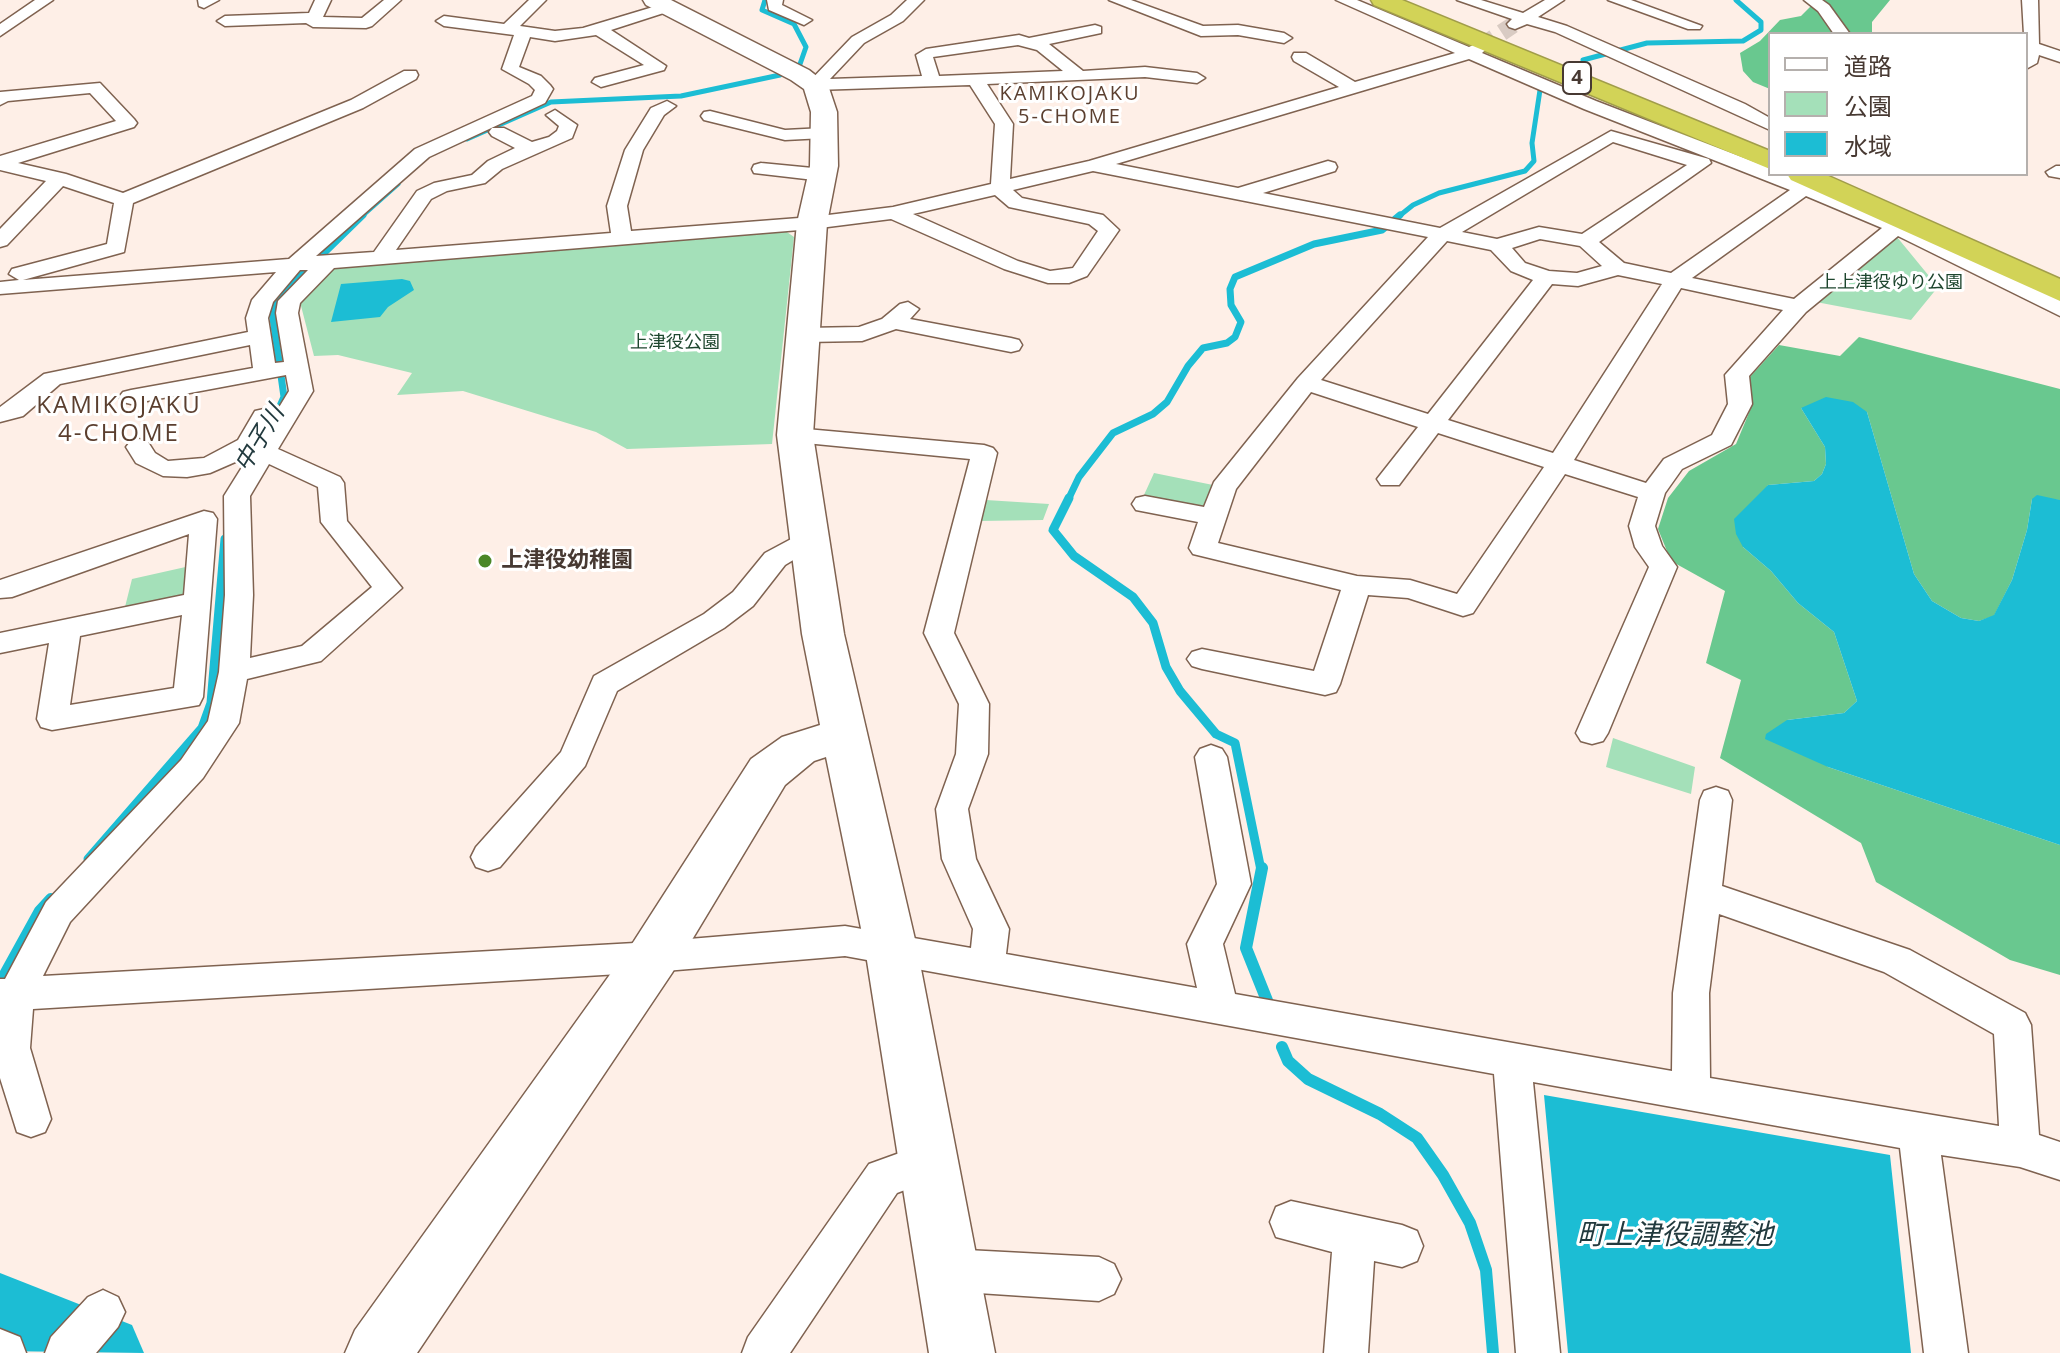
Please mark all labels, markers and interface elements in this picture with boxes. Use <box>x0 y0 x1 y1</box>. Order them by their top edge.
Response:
legend <box>1768 32 2028 176</box>
text: 道路 <box>1844 49 1892 82</box>
road number: 4 <box>1563 62 1591 94</box>
district label: KAMIKOJAKU 5-CHOME <box>999 82 1141 129</box>
text: 公園 <box>1844 89 1892 122</box>
text: 水域 <box>1844 129 1892 162</box>
park label: 上上津役ゆり公園 <box>1819 272 1963 294</box>
park label: 上津役公園 <box>630 332 720 354</box>
district label: KAMIKOJAKU 4-CHOME <box>36 392 202 448</box>
water label: 中子川 <box>229 401 291 477</box>
place label: 上津役幼稚園 <box>501 548 633 574</box>
marker: 上津役幼稚園 <box>476 552 494 570</box>
water label: 町上津役調整池 <box>1577 1219 1773 1253</box>

